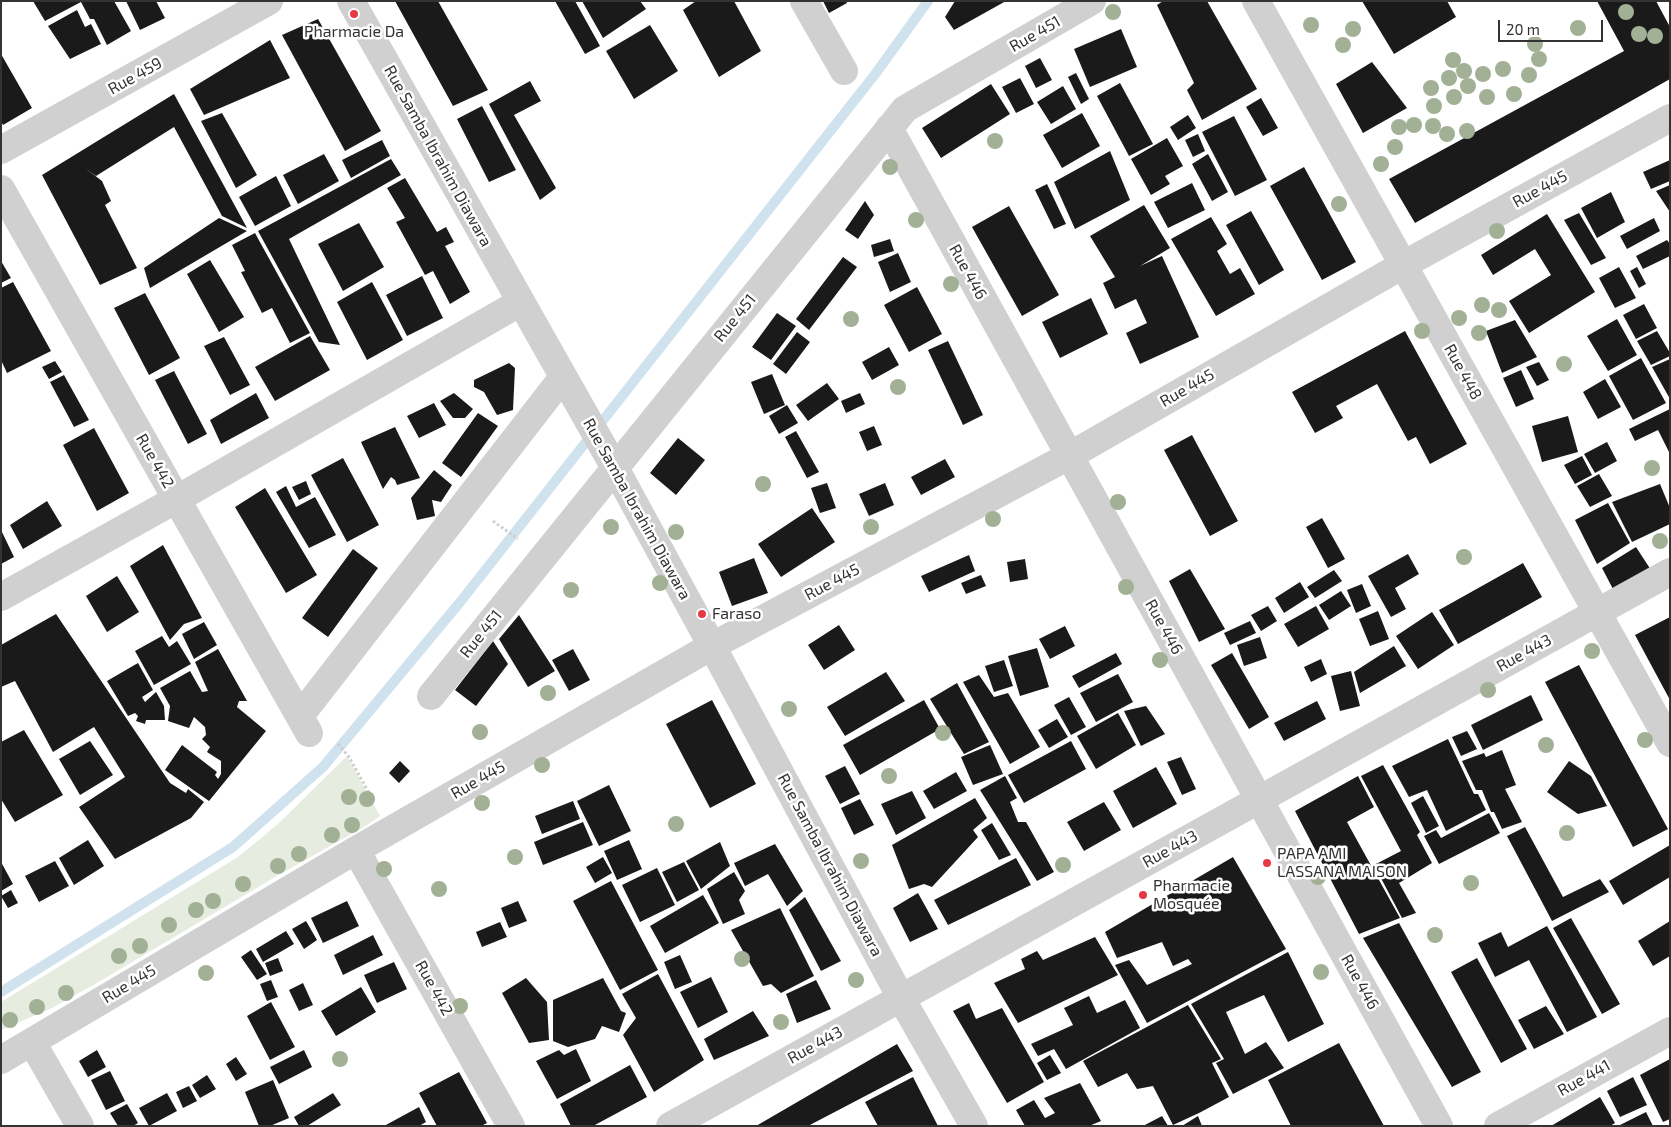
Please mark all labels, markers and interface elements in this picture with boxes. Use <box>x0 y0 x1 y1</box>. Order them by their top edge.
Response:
marker: Pharmacie Da <box>348 8 360 20</box>
scale bar <box>1501 10 1606 42</box>
street label: Rue 451 <box>1006 12 1064 56</box>
text: 20 m <box>1506 20 1540 38</box>
place label: Pharmacie Da <box>304 22 404 42</box>
street label: Rue 459 <box>105 53 165 99</box>
street label: Rue Samba Ibrahim Diawara <box>380 62 496 250</box>
street label: Rue 445 <box>1509 166 1571 212</box>
street label: Rue 446 <box>945 241 991 303</box>
street label: Rue 451 <box>710 290 760 346</box>
street label: Rue 448 <box>1440 341 1486 403</box>
street label: Rue 445 <box>1156 365 1218 411</box>
street label: Rue Samba Ibrahim Diawara <box>579 415 695 603</box>
street label: Rue 442 <box>132 430 178 492</box>
street label: Rue 445 <box>801 560 863 604</box>
street label: Rue 446 <box>1141 596 1187 658</box>
place label: Faraso <box>712 604 761 624</box>
street label: Rue 451 <box>456 606 506 662</box>
marker: Faraso <box>696 608 708 620</box>
street label: Rue 443 <box>1493 630 1555 676</box>
street label: Rue 445 <box>447 757 509 803</box>
street label: Rue Samba Ibrahim Diawara <box>774 770 886 960</box>
street label: Rue 443 <box>1139 826 1201 872</box>
place label: PAPA AMI LASSANA MAISON <box>1277 844 1407 882</box>
marker: PAPA AMI LASSANA MAISON <box>1261 857 1273 869</box>
place label: Pharmacie Mosquée <box>1153 876 1230 914</box>
marker: Pharmacie Mosquée <box>1137 889 1149 901</box>
street label: Rue 446 <box>1337 951 1383 1013</box>
street label: Rue 442 <box>411 957 457 1019</box>
street label: Rue 445 <box>99 960 159 1008</box>
street label: Rue 443 <box>784 1022 846 1068</box>
street label: Rue 441 <box>1554 1056 1614 1100</box>

